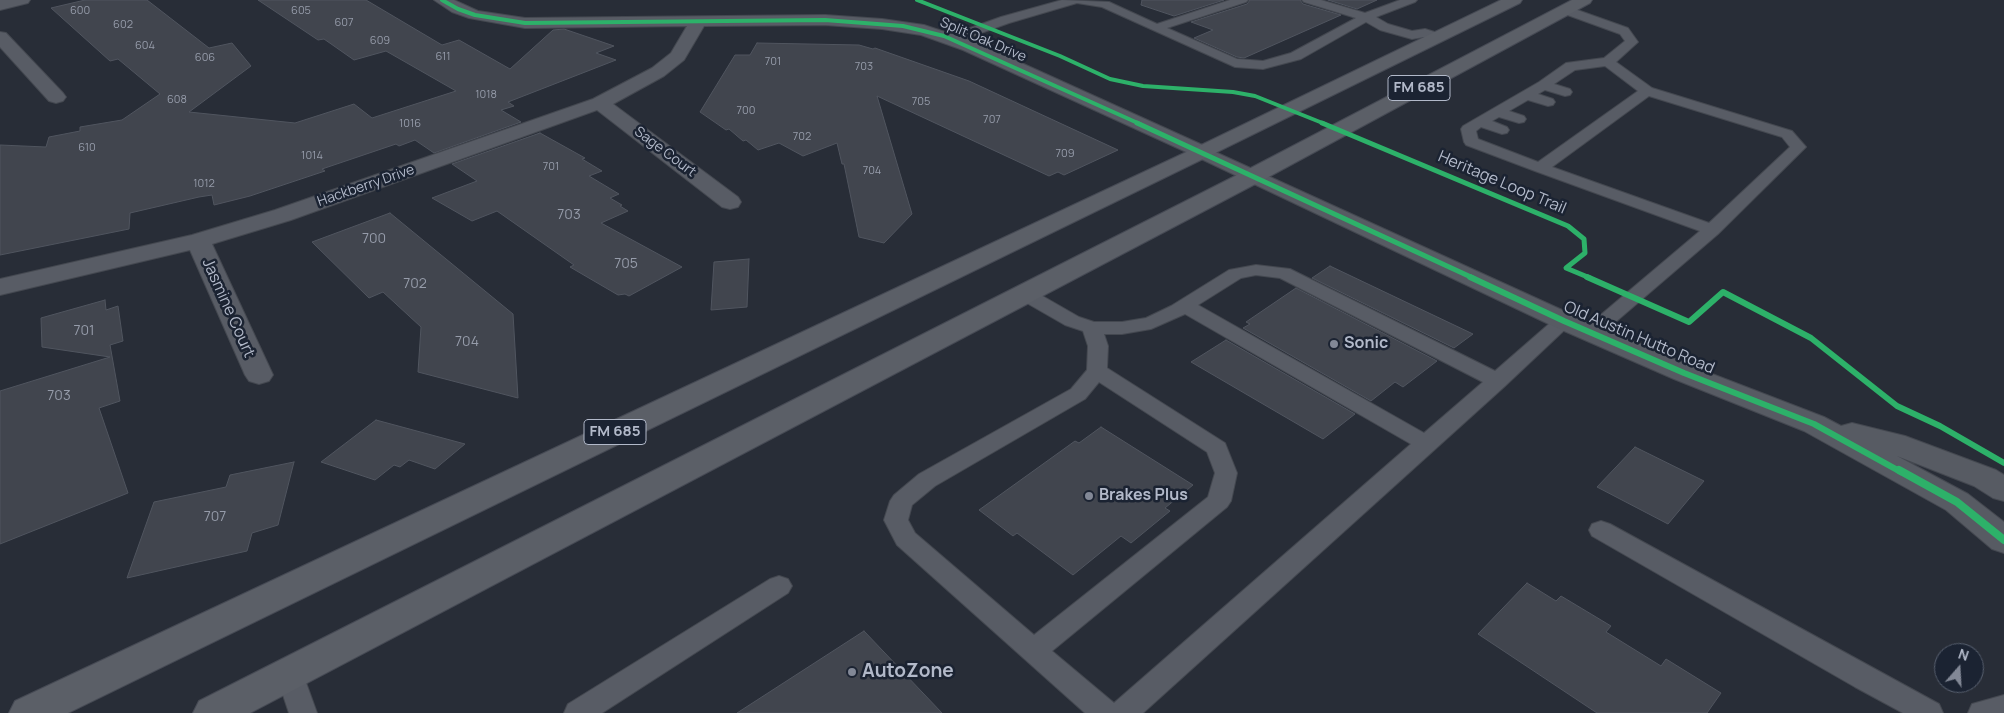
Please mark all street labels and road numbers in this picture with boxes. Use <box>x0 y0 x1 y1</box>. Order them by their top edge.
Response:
street label: Split Oak Drive <box>937 14 1029 66</box>
road number: FM 685 <box>1388 76 1450 100</box>
street label: Sage Court <box>631 123 699 181</box>
street label: Heritage Loop Trail <box>1435 147 1569 219</box>
street label: Hackberry Drive <box>315 162 417 210</box>
street label: Jasmine Court <box>198 255 258 361</box>
street label: Old Austin Hutto Road <box>1561 298 1717 378</box>
road number: FM 685 <box>584 420 646 444</box>

